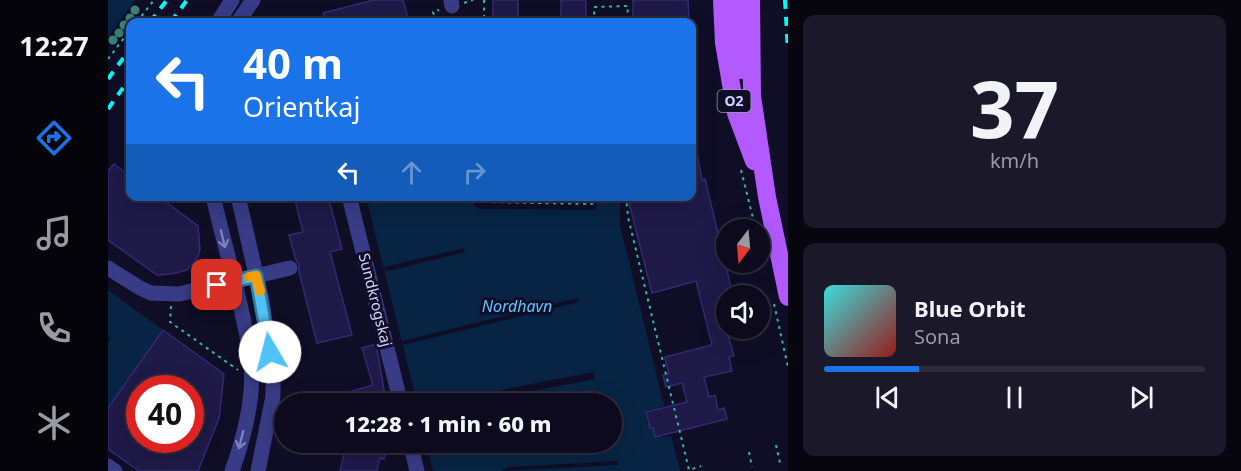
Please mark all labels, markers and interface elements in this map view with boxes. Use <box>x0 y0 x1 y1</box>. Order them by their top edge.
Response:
text: 12:27 <box>19 27 89 64</box>
text: 40 m <box>243 34 343 91</box>
icon: left <box>144 42 222 120</box>
text: 37 <box>970 55 1059 161</box>
text: Orientkaj <box>243 88 360 125</box>
road number: O2 <box>718 90 750 112</box>
icon: directions <box>33 117 75 159</box>
text: km/h <box>990 147 1039 174</box>
icon: left <box>332 156 365 189</box>
icon: ahead <box>395 156 428 189</box>
icon: right <box>458 156 491 189</box>
icon: music <box>33 212 75 254</box>
north arrow <box>716 219 770 273</box>
map controls <box>716 219 770 339</box>
one-way arrow <box>218 229 230 248</box>
street label: Sundkrogskaj <box>355 251 397 349</box>
pin <box>191 259 242 310</box>
icon: arrive <box>200 268 233 301</box>
button: sound <box>716 285 770 339</box>
text: Blue Orbit <box>914 293 1026 323</box>
water label: Nordhavn <box>482 295 552 317</box>
icon: phone <box>33 307 75 349</box>
position arrow <box>238 320 302 384</box>
text: Sona <box>914 323 961 350</box>
speed limit sign: 40 <box>126 375 204 453</box>
icon: previous <box>871 381 904 414</box>
icon: pause <box>998 381 1031 414</box>
icon: next <box>1125 381 1158 414</box>
icon: climate <box>33 402 75 444</box>
text: 12:28 · 1 min · 60 m <box>345 408 551 438</box>
one-way arrow <box>235 430 247 449</box>

